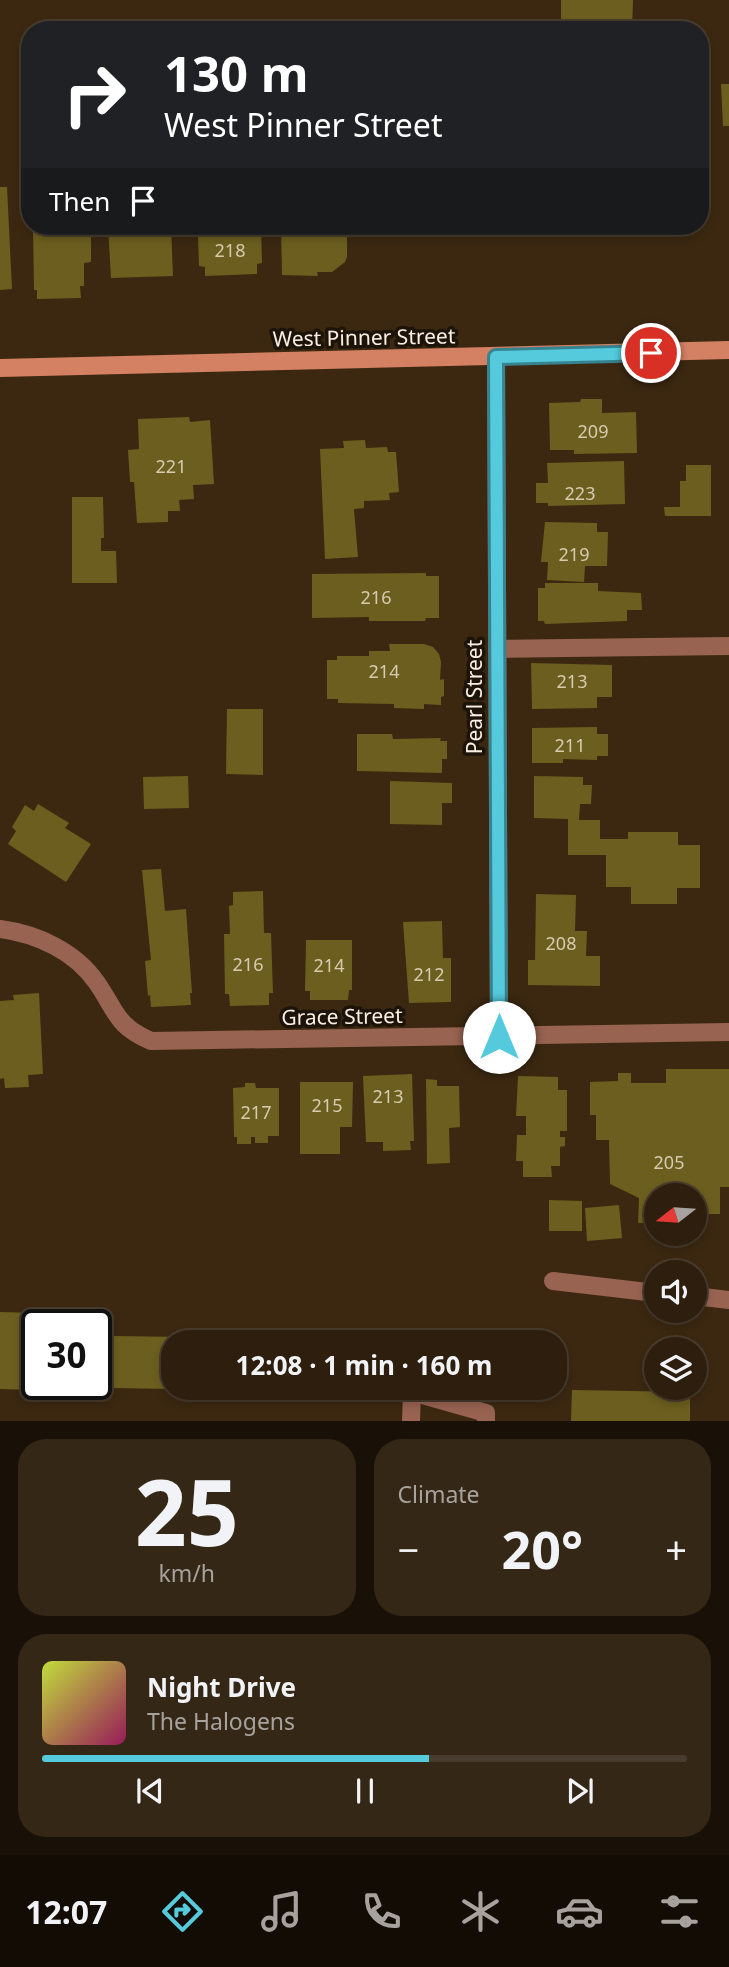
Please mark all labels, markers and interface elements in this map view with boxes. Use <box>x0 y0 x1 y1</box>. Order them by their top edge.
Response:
text: 130 m <box>164 40 309 106</box>
icon: right <box>49 49 140 140</box>
text: West Pinner Street <box>164 103 442 146</box>
icon: arrive <box>124 182 162 220</box>
text: Then <box>49 183 110 219</box>
house number: 218 <box>215 238 245 262</box>
street label: West Pinner Street <box>272 321 456 353</box>
pin <box>621 323 681 383</box>
icon: arrive <box>632 334 670 372</box>
house number: 209 <box>578 419 608 443</box>
house number: 221 <box>156 454 186 478</box>
house number: 223 <box>565 481 595 505</box>
house number: 219 <box>559 542 589 566</box>
house number: 216 <box>361 585 391 609</box>
street label: Pearl Street <box>460 639 488 754</box>
house number: 214 <box>369 659 399 683</box>
house number: 213 <box>557 669 587 693</box>
house number: 211 <box>555 733 585 757</box>
house number: 208 <box>546 931 576 955</box>
house number: 216 <box>233 952 263 976</box>
house number: 214 <box>314 953 344 977</box>
house number: 212 <box>414 962 444 986</box>
position arrow <box>462 1000 536 1074</box>
street label: Grace Street <box>281 1001 403 1031</box>
house number: 213 <box>373 1084 403 1108</box>
house number: 215 <box>312 1093 342 1117</box>
house number: 217 <box>241 1100 271 1124</box>
house number: 205 <box>654 1150 684 1174</box>
north arrow <box>644 1183 707 1246</box>
map controls <box>644 1183 707 1400</box>
button: sound <box>644 1260 707 1323</box>
speed limit sign: 30 <box>21 1309 112 1400</box>
button: layers <box>644 1337 707 1400</box>
text: 12:08 · 1 min · 160 m <box>236 1347 492 1383</box>
text: 25 <box>135 1449 239 1573</box>
text: Climate <box>398 1478 480 1510</box>
text: 20° <box>501 1513 583 1584</box>
text: − <box>398 1523 419 1575</box>
text: + <box>665 1523 687 1575</box>
text: km/h <box>158 1557 215 1589</box>
text: Night Drive <box>147 1669 296 1705</box>
text: The Halogens <box>147 1705 295 1737</box>
icon: previous <box>131 1772 169 1810</box>
icon: pause <box>346 1772 384 1810</box>
icon: next <box>561 1772 599 1810</box>
icon: directions <box>158 1887 207 1936</box>
icon: music <box>257 1887 306 1936</box>
icon: phone <box>357 1887 406 1936</box>
icon: climate <box>456 1887 505 1936</box>
icon: car <box>555 1887 604 1936</box>
icon: filters <box>655 1887 704 1936</box>
text: 12:07 <box>25 1890 107 1933</box>

